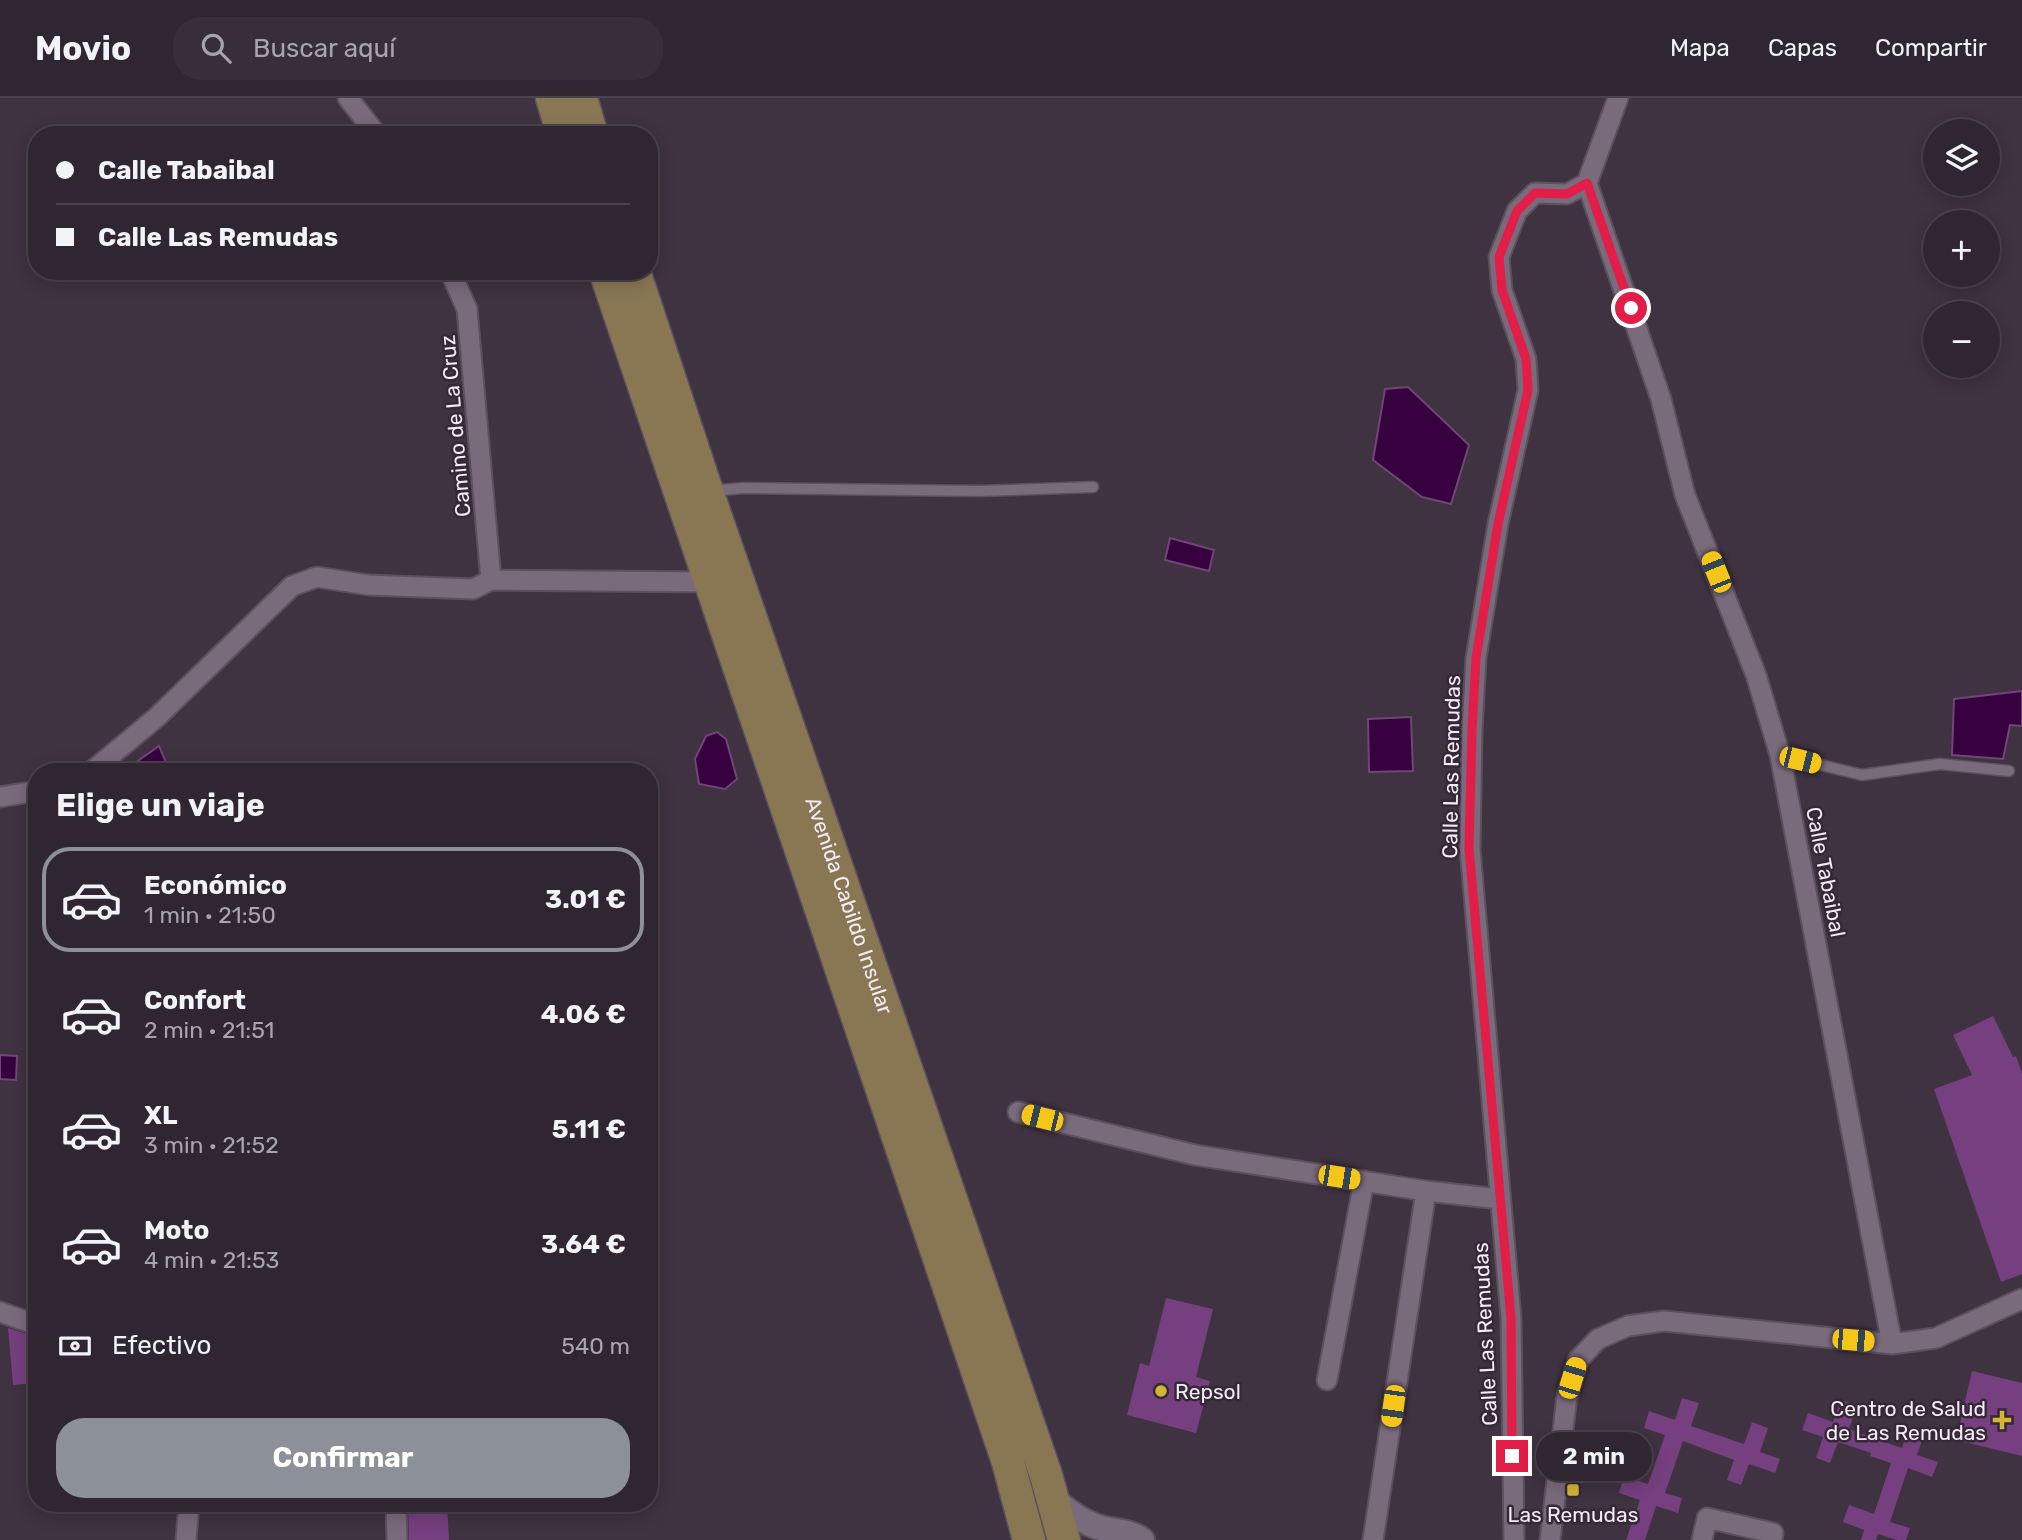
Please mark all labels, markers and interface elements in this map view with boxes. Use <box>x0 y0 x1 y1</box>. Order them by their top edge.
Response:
search box <box>173 17 663 80</box>
text: Movio <box>35 29 131 68</box>
icon: search <box>197 29 235 67</box>
text: Buscar aquí <box>253 33 396 64</box>
text: Mapa <box>1670 34 1730 62</box>
text: Capas <box>1768 34 1837 62</box>
text: Compartir <box>1875 34 1987 62</box>
map controls <box>1923 119 2000 378</box>
button: layers <box>1923 119 2000 196</box>
text: Calle Tabaibal <box>98 155 275 186</box>
button: + <box>1923 210 2000 287</box>
text: Calle Las Remudas <box>98 222 338 253</box>
route start <box>1615 292 1647 324</box>
button: − <box>1923 301 2000 378</box>
street label: Camino de La Cruz <box>435 334 475 518</box>
car <box>1699 549 1734 595</box>
street label: Calle Las Remudas <box>1437 675 1465 859</box>
car <box>1778 745 1823 775</box>
text: Elige un viaje <box>56 786 265 824</box>
street label: Avenida Cabildo Insular <box>801 793 899 1017</box>
street label: Calle Tabaibal <box>1801 805 1851 939</box>
icon: car <box>60 868 123 931</box>
text: Económico <box>144 870 287 901</box>
text: 3.01 € <box>545 884 626 915</box>
text: 1 min · 21:50 <box>144 901 276 929</box>
icon: car <box>60 983 123 1046</box>
text: Confort <box>144 985 246 1016</box>
text: 4.06 € <box>541 999 626 1030</box>
text: 2 min · 21:51 <box>144 1016 274 1044</box>
icon: car <box>60 1098 123 1161</box>
text: XL <box>144 1100 177 1131</box>
car <box>1020 1103 1065 1133</box>
text: 5.11 € <box>552 1114 626 1145</box>
text: 3 min · 21:52 <box>144 1131 279 1159</box>
car <box>1317 1163 1362 1191</box>
icon: car <box>60 1213 123 1276</box>
text: Moto <box>144 1215 209 1246</box>
text: 3.64 € <box>541 1229 626 1260</box>
street label: Calle Las Remudas <box>1468 1242 1502 1426</box>
text: 4 min · 21:53 <box>144 1246 279 1274</box>
icon: cash <box>56 1327 94 1365</box>
car <box>1832 1328 1875 1352</box>
text: Efectivo <box>112 1330 211 1361</box>
text: 540 m <box>561 1332 630 1360</box>
car <box>1556 1355 1589 1401</box>
place label: Repsol <box>1175 1379 1241 1404</box>
marker: Repsol <box>1153 1383 1169 1399</box>
car <box>1380 1384 1407 1428</box>
place label: Centro de Salud de Las Remudas <box>1826 1396 1986 1445</box>
marker: Centro de Salud de Las Remudas <box>1992 1410 2012 1430</box>
button: Confirmar <box>56 1418 630 1498</box>
callout: 2 min <box>1536 1432 1652 1480</box>
route end <box>1496 1440 1528 1472</box>
text: 2 min <box>1563 1442 1625 1470</box>
marker: Las Remudas <box>1565 1482 1581 1498</box>
place label: Las Remudas <box>1508 1502 1638 1527</box>

